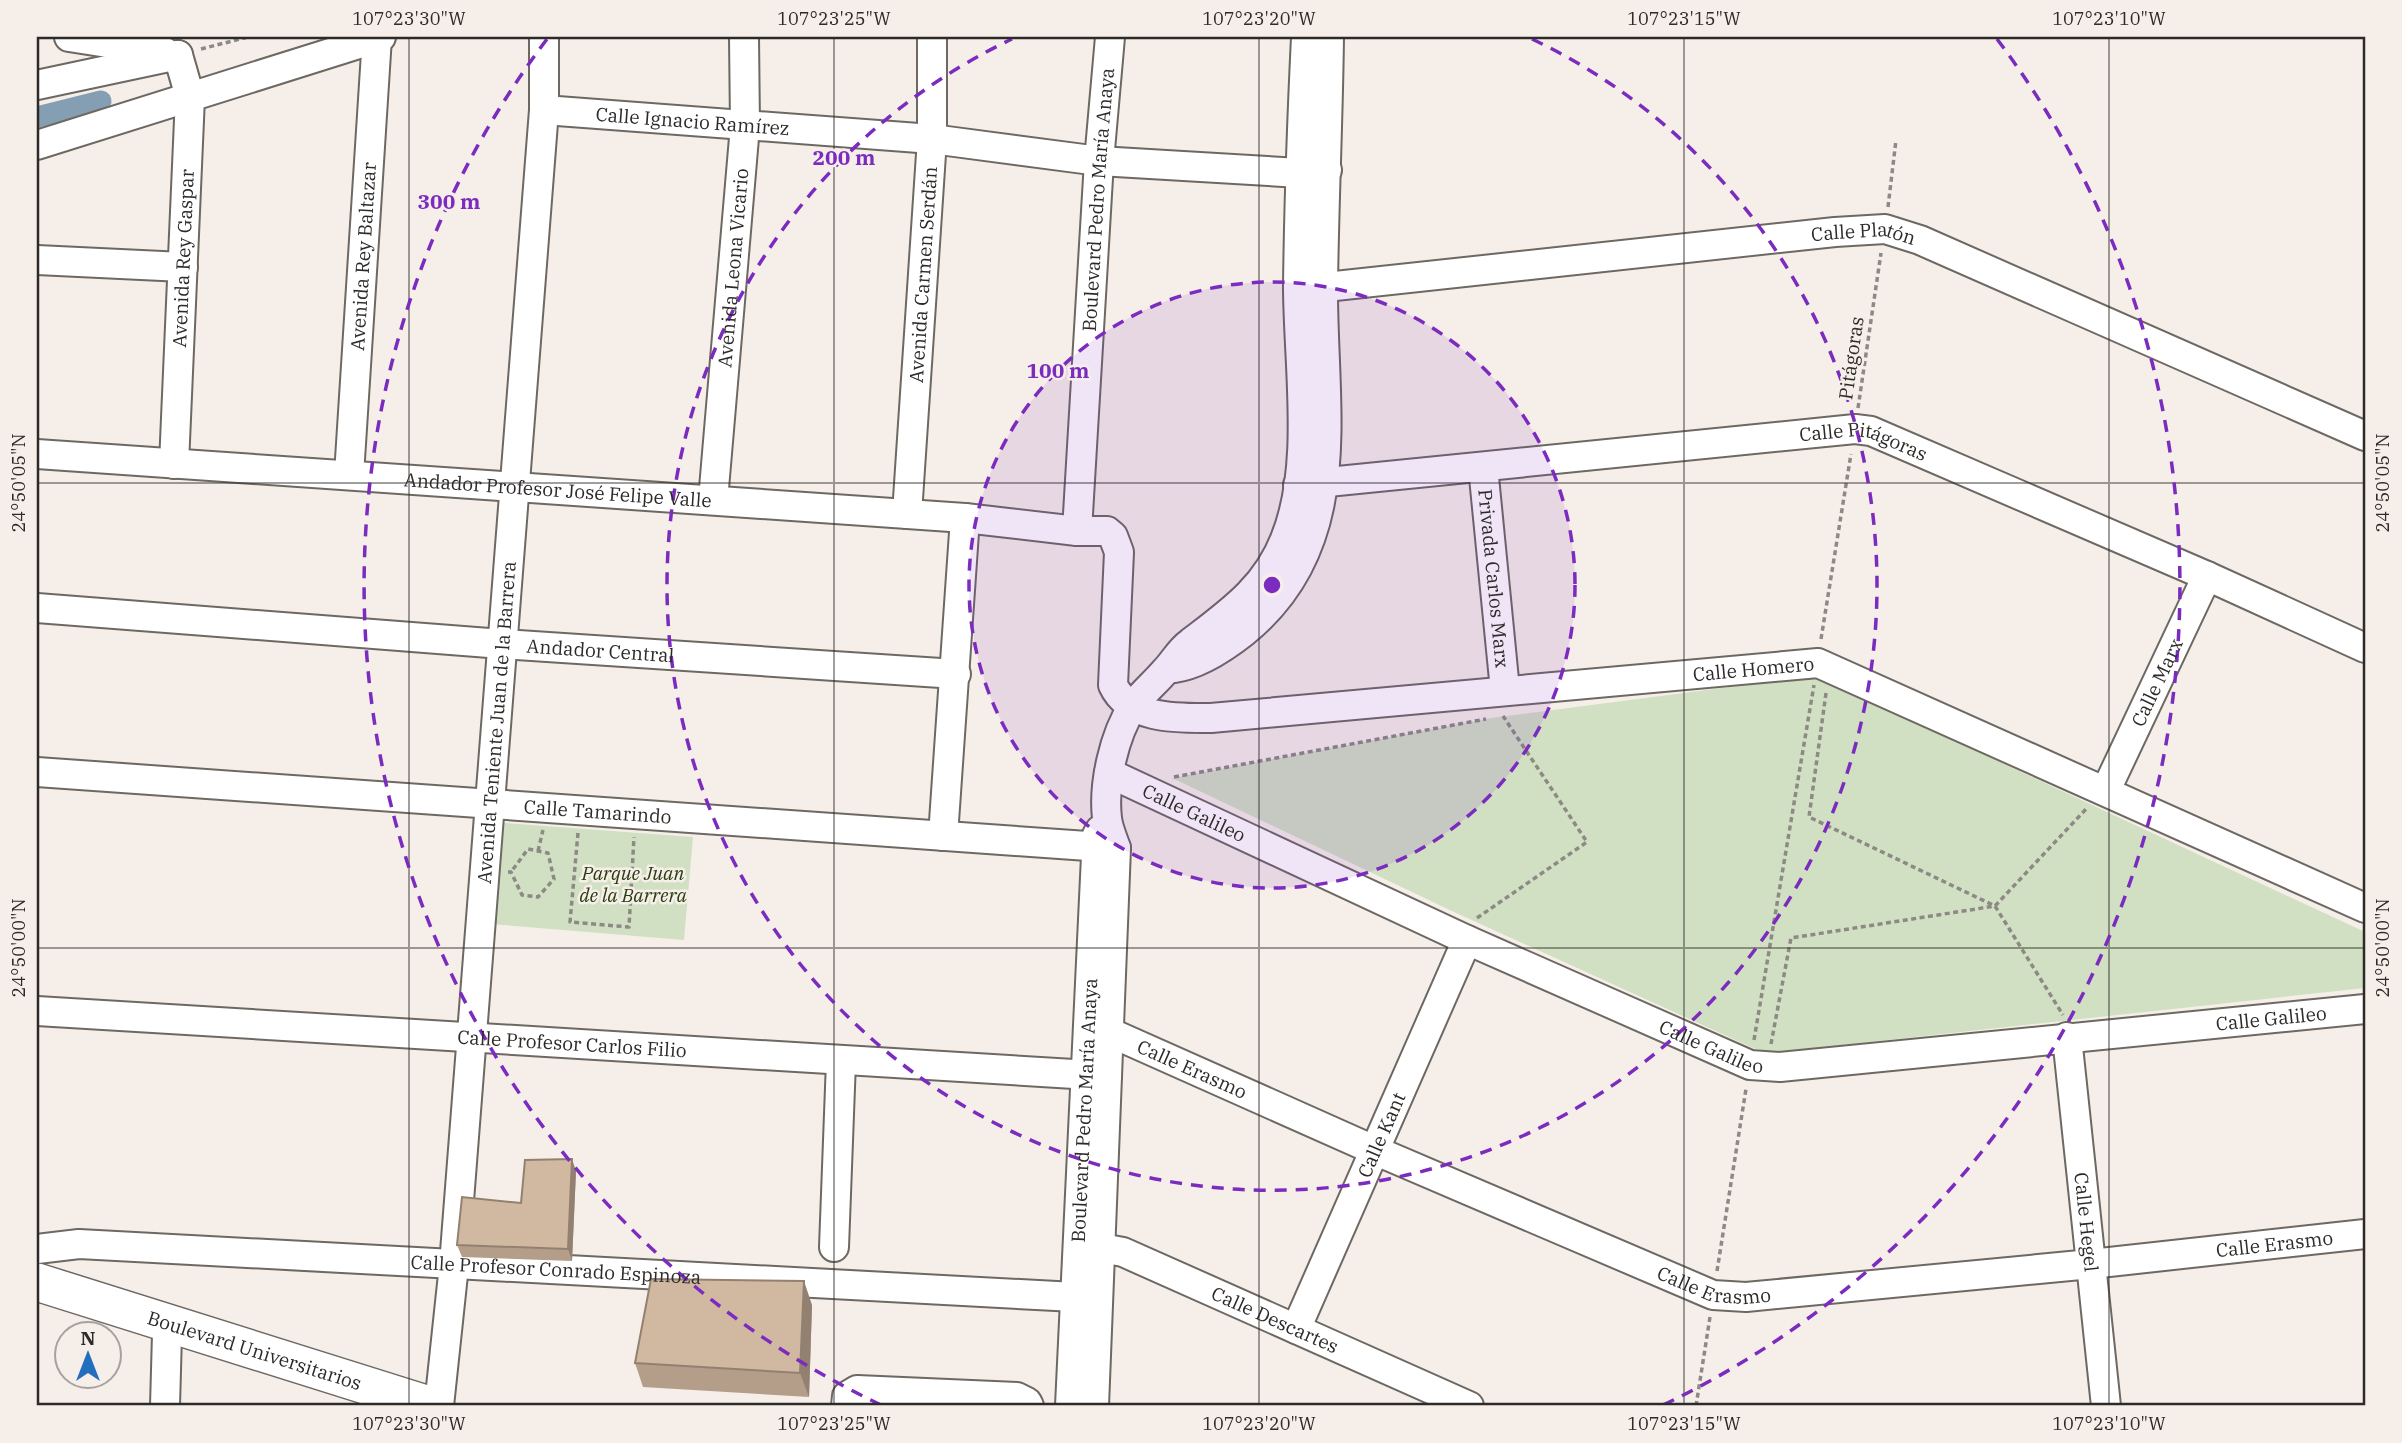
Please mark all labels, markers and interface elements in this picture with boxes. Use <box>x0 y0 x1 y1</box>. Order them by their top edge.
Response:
text: 107°23'30"W <box>352 7 466 30</box>
text: 107°23'25"W <box>777 7 891 30</box>
text: 107°23'20"W <box>1202 7 1316 30</box>
text: 107°23'15"W <box>1627 7 1741 30</box>
text: 107°23'10"W <box>2052 7 2166 30</box>
street label: Boulevard Pedro María Anaya <box>1077 67 1119 332</box>
street label: Calle Ignacio Ramírez <box>595 102 790 140</box>
text: 200 m <box>812 143 876 171</box>
street label: Avenida Rey Baltazar <box>345 161 381 351</box>
street label: Avenida Carmen Serdán <box>904 165 942 384</box>
street label: Avenida Leona Vicario <box>712 167 753 368</box>
street label: Avenida Rey Gaspar <box>167 168 199 348</box>
text: 300 m <box>417 187 481 215</box>
street label: Calle Platón <box>1810 217 1919 250</box>
street label: Pitágoras <box>1833 315 1869 401</box>
text: 100 m <box>1026 356 1090 384</box>
street label: Calle Pitágoras <box>1798 417 1931 466</box>
text: 24°50'05"N <box>7 434 30 533</box>
text: 24°50'05"N <box>2371 434 2394 533</box>
street label: Andador Profesor José Felipe Valle <box>403 467 712 512</box>
street label: Privada Carlos Marx <box>1473 488 1515 669</box>
street label: Avenida Teniente Juan de la Barrera <box>472 560 521 885</box>
centre of rings <box>1260 573 1284 597</box>
street label: Andador Central <box>526 634 675 667</box>
street label: Calle Marx <box>2126 634 2188 730</box>
street label: Calle Homero <box>1692 651 1815 686</box>
street label: Calle Galileo <box>1139 778 1250 847</box>
street label: Calle Tamarindo <box>523 794 672 829</box>
park label: Parque Juan de la Barrera <box>579 861 688 907</box>
text: 24°50'00"N <box>7 899 30 998</box>
text: 24°50'00"N <box>2371 899 2394 998</box>
street label: Boulevard Pedro María Anaya <box>1066 978 1102 1243</box>
street label: Calle Galileo <box>2215 1001 2328 1036</box>
street label: Calle Galileo <box>1656 1014 1764 1078</box>
street label: Calle Profesor Carlos Filio <box>457 1025 687 1062</box>
street label: Calle Erasmo <box>1134 1034 1251 1104</box>
street label: Calle Kant <box>1352 1088 1411 1181</box>
street label: Calle Hegel <box>2069 1171 2104 1273</box>
street label: Calle Erasmo <box>2215 1226 2334 1262</box>
street label: Calle Profesor Conrado Espinoza <box>410 1250 702 1289</box>
street label: Calle Erasmo <box>1653 1261 1772 1309</box>
street label: Calle Descartes <box>1208 1281 1342 1358</box>
street label: Boulevard Universitarios <box>144 1305 365 1395</box>
north arrow <box>52 1320 122 1390</box>
text: N <box>80 1326 96 1350</box>
text: 107°23'30"W <box>352 1412 466 1435</box>
text: 107°23'25"W <box>777 1412 891 1435</box>
text: 107°23'20"W <box>1202 1412 1316 1435</box>
text: 107°23'15"W <box>1627 1412 1741 1435</box>
text: 107°23'10"W <box>2052 1412 2166 1435</box>

